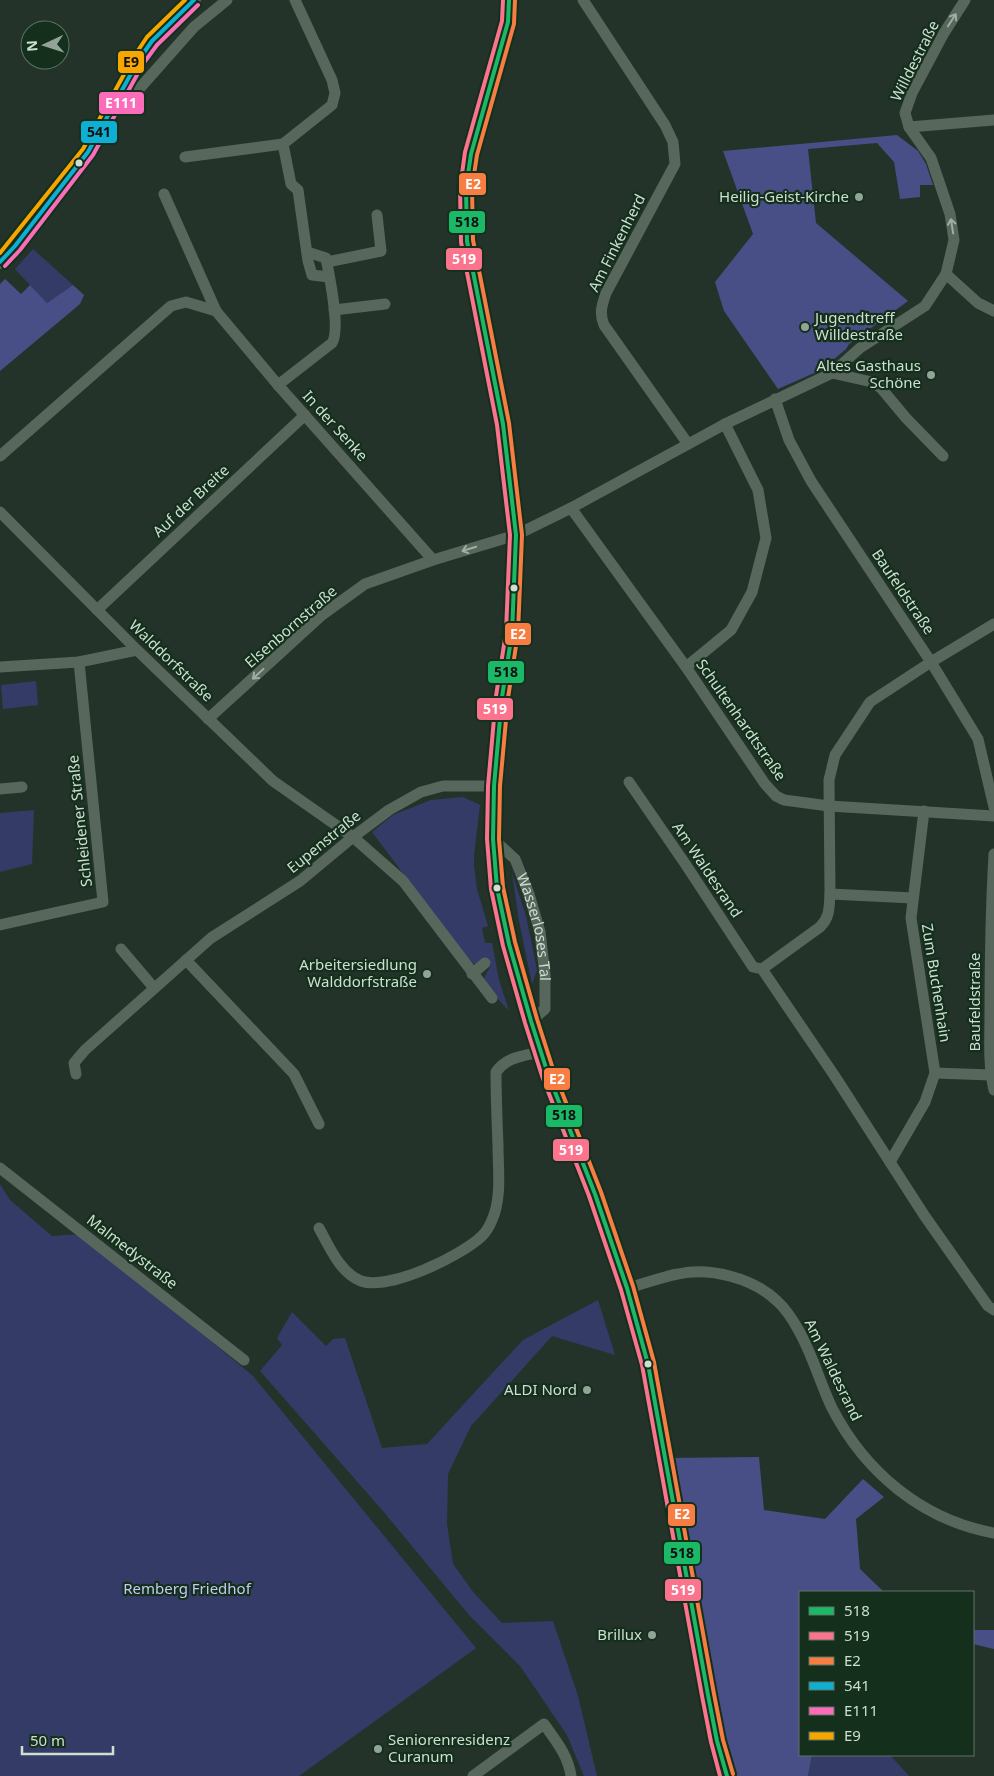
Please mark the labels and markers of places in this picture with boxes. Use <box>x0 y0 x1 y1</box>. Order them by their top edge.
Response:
unlabelled marker <box>74 158 84 168</box>
place label: Heilig-Geist-Kirche <box>719 186 849 206</box>
marker: Heilig-Geist-Kirche <box>853 191 865 203</box>
place label: Jugendtreff Willdestraße <box>813 307 903 344</box>
marker: Jugendtreff Willdestraße <box>799 321 811 333</box>
place label: Altes Gasthaus Schöne <box>817 355 921 392</box>
marker: Altes Gasthaus Schöne <box>925 369 937 381</box>
unlabelled marker <box>509 583 519 593</box>
unlabelled marker <box>492 883 502 893</box>
place label: Arbeitersiedlung Walddorfstraße <box>299 954 417 991</box>
marker: Arbeitersiedlung Walddorfstraße <box>421 968 433 980</box>
unlabelled marker <box>643 1359 653 1369</box>
place label: ALDI Nord <box>504 1379 577 1399</box>
marker: ALDI Nord <box>581 1384 593 1396</box>
place label: Brillux <box>597 1624 642 1644</box>
marker: Brillux <box>646 1629 658 1641</box>
place label: Seniorenresidenz Curanum <box>388 1729 510 1766</box>
marker: Seniorenresidenz Curanum <box>372 1743 384 1755</box>

